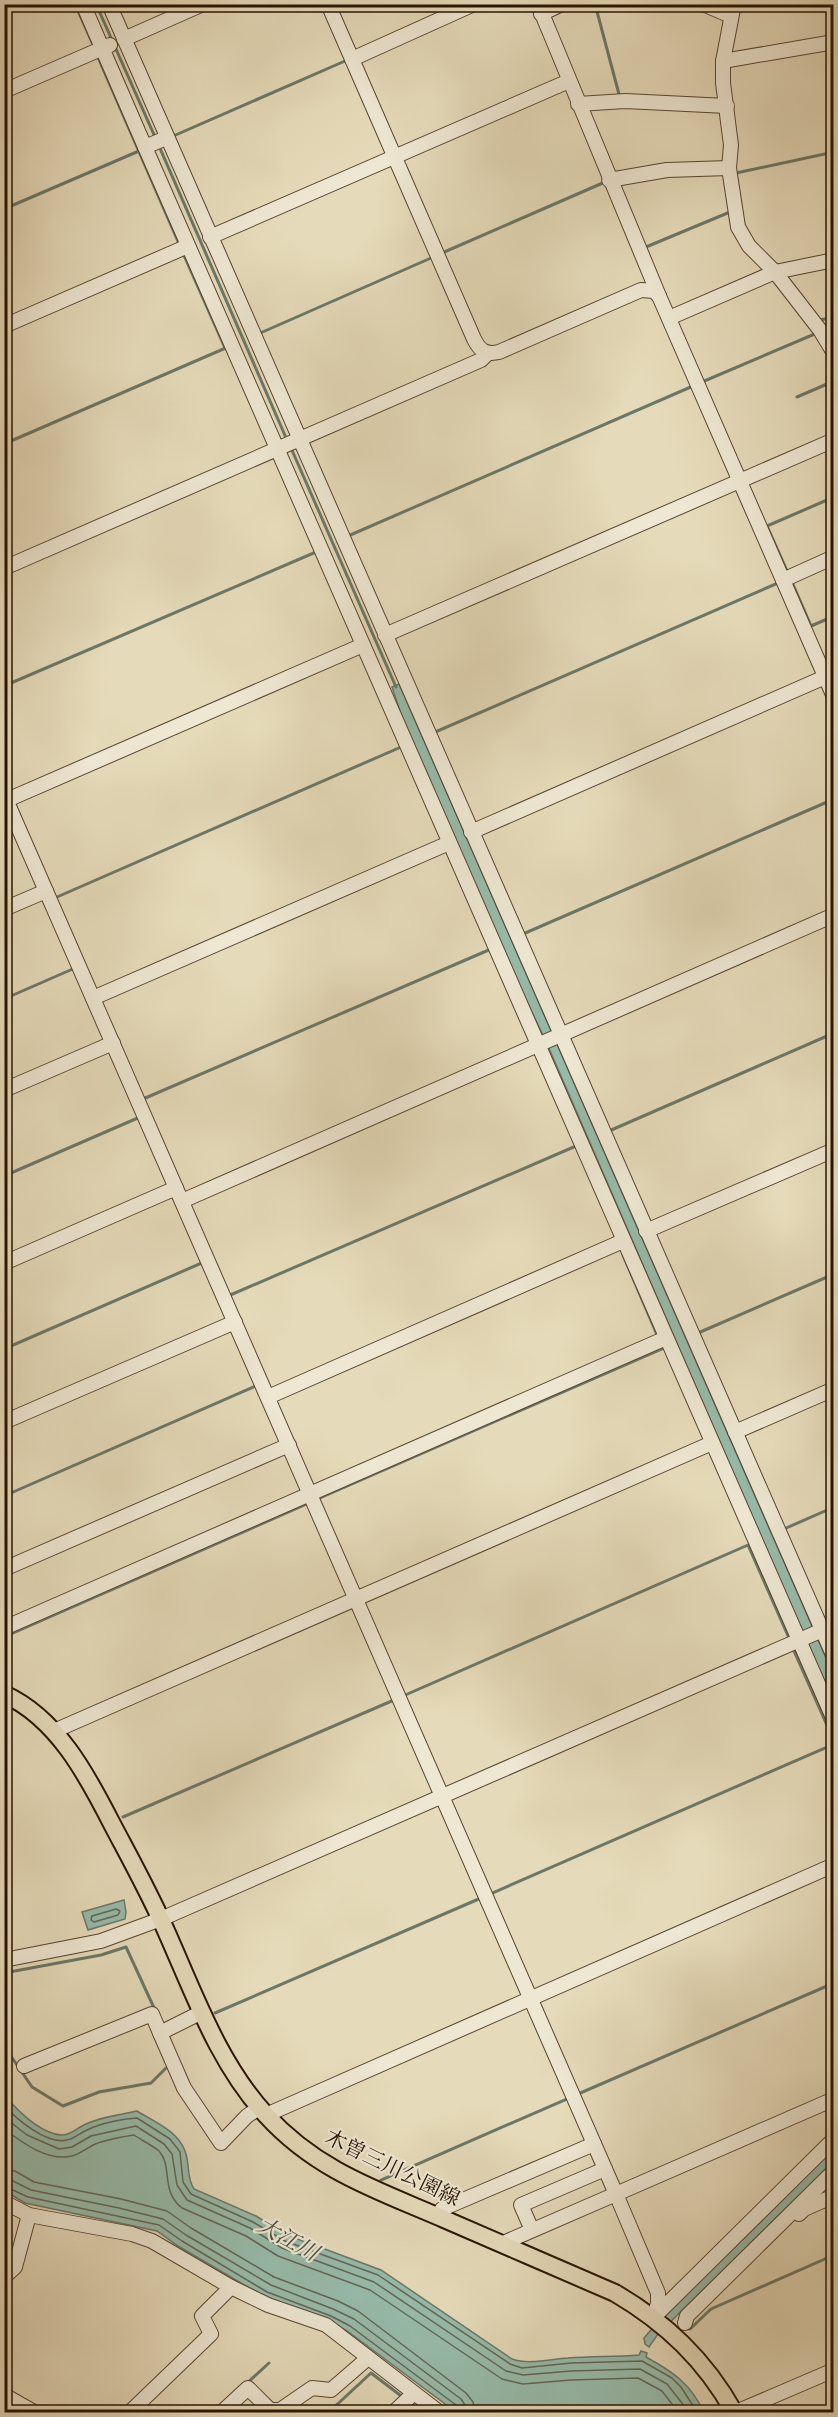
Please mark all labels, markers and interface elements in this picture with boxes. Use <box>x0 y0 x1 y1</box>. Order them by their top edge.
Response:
street label: 木曽三川公園線 <box>321 2126 464 2211</box>
water label: 大江川 <box>253 2213 324 2267</box>

